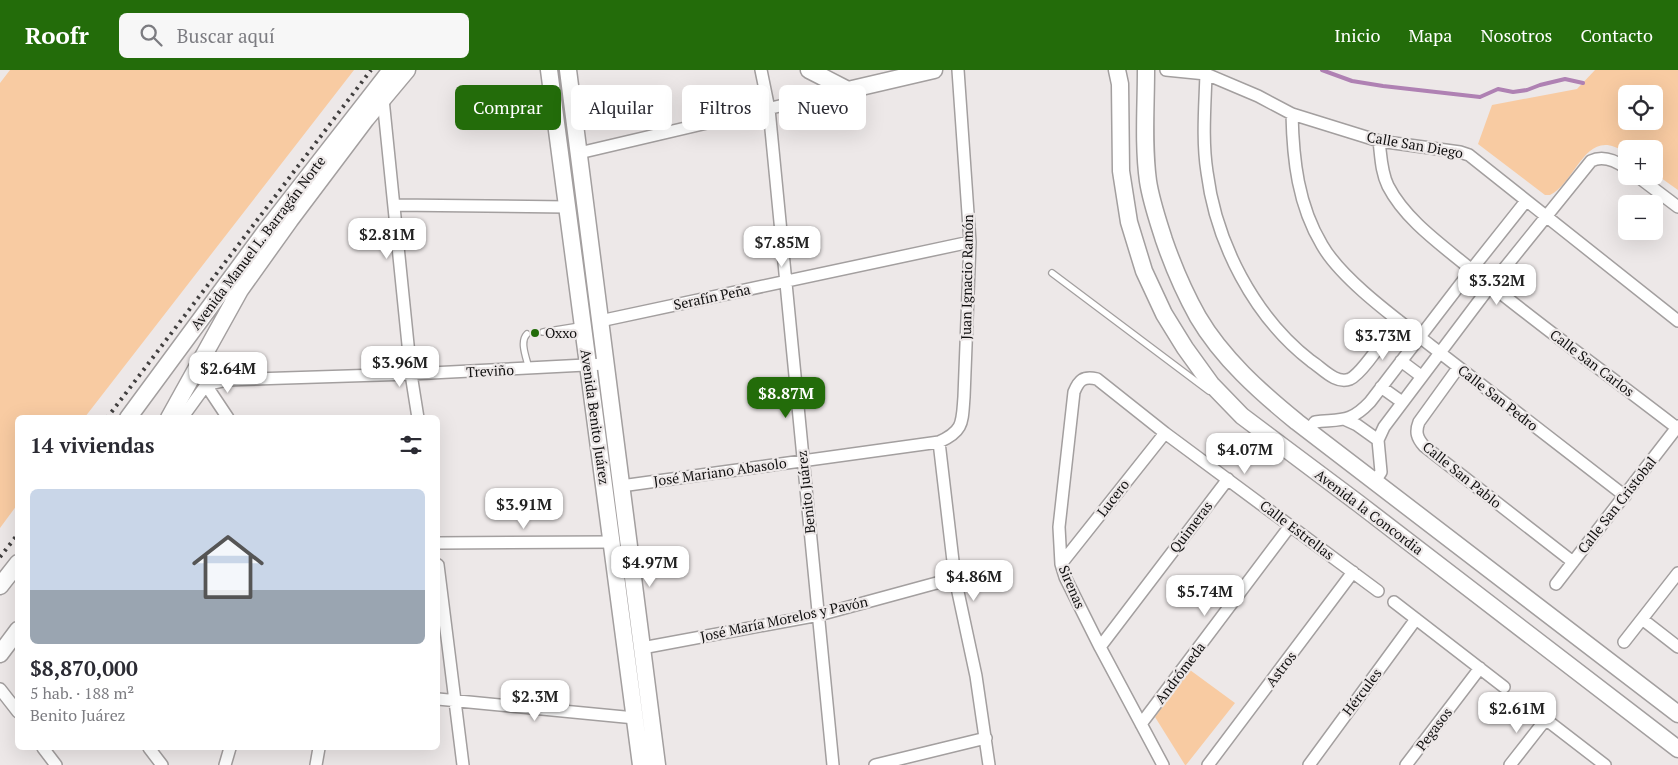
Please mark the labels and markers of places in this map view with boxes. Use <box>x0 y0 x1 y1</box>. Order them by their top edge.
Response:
pin: $2.81M <box>346 218 428 260</box>
pin: $7.85M <box>741 226 823 268</box>
pin: $3.32M <box>1456 264 1538 306</box>
pin: $3.73M <box>1342 318 1424 361</box>
place label: Oxxo <box>545 323 577 342</box>
marker: Oxxo <box>529 327 541 339</box>
pin: $3.96M <box>359 346 441 388</box>
pin: $2.64M <box>187 352 269 394</box>
pin: $8.87M <box>745 376 827 419</box>
pin: $4.07M <box>1204 432 1286 475</box>
pin: $3.91M <box>483 488 565 530</box>
pin: $4.97M <box>609 546 691 588</box>
pin: $4.86M <box>933 560 1015 602</box>
pin: $5.74M <box>1164 574 1246 617</box>
pin: $2.3M <box>500 680 570 722</box>
pin: $2.61M <box>1476 692 1558 734</box>

